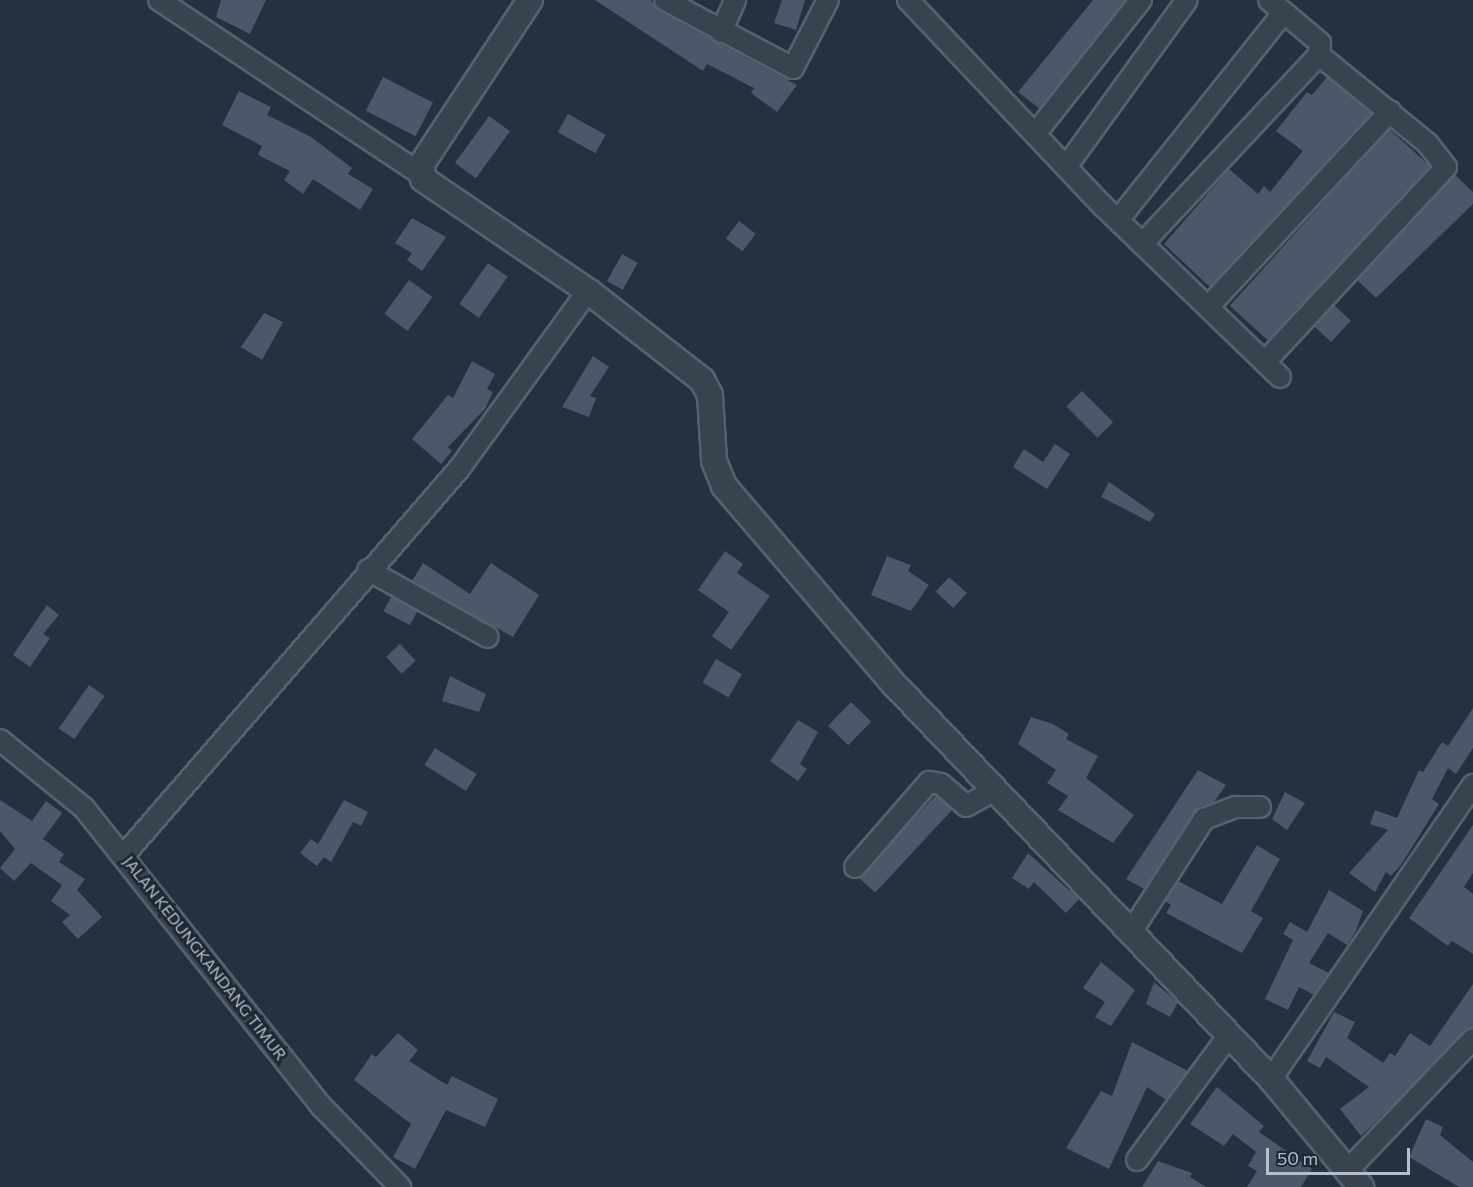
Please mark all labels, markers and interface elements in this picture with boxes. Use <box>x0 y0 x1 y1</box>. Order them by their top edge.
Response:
street label: JALAN KEDUNGKANDANG TIMUR <box>119 852 291 1064</box>
scale bar <box>1269 1136 1413 1174</box>
text: 50 m <box>1277 1147 1318 1169</box>

